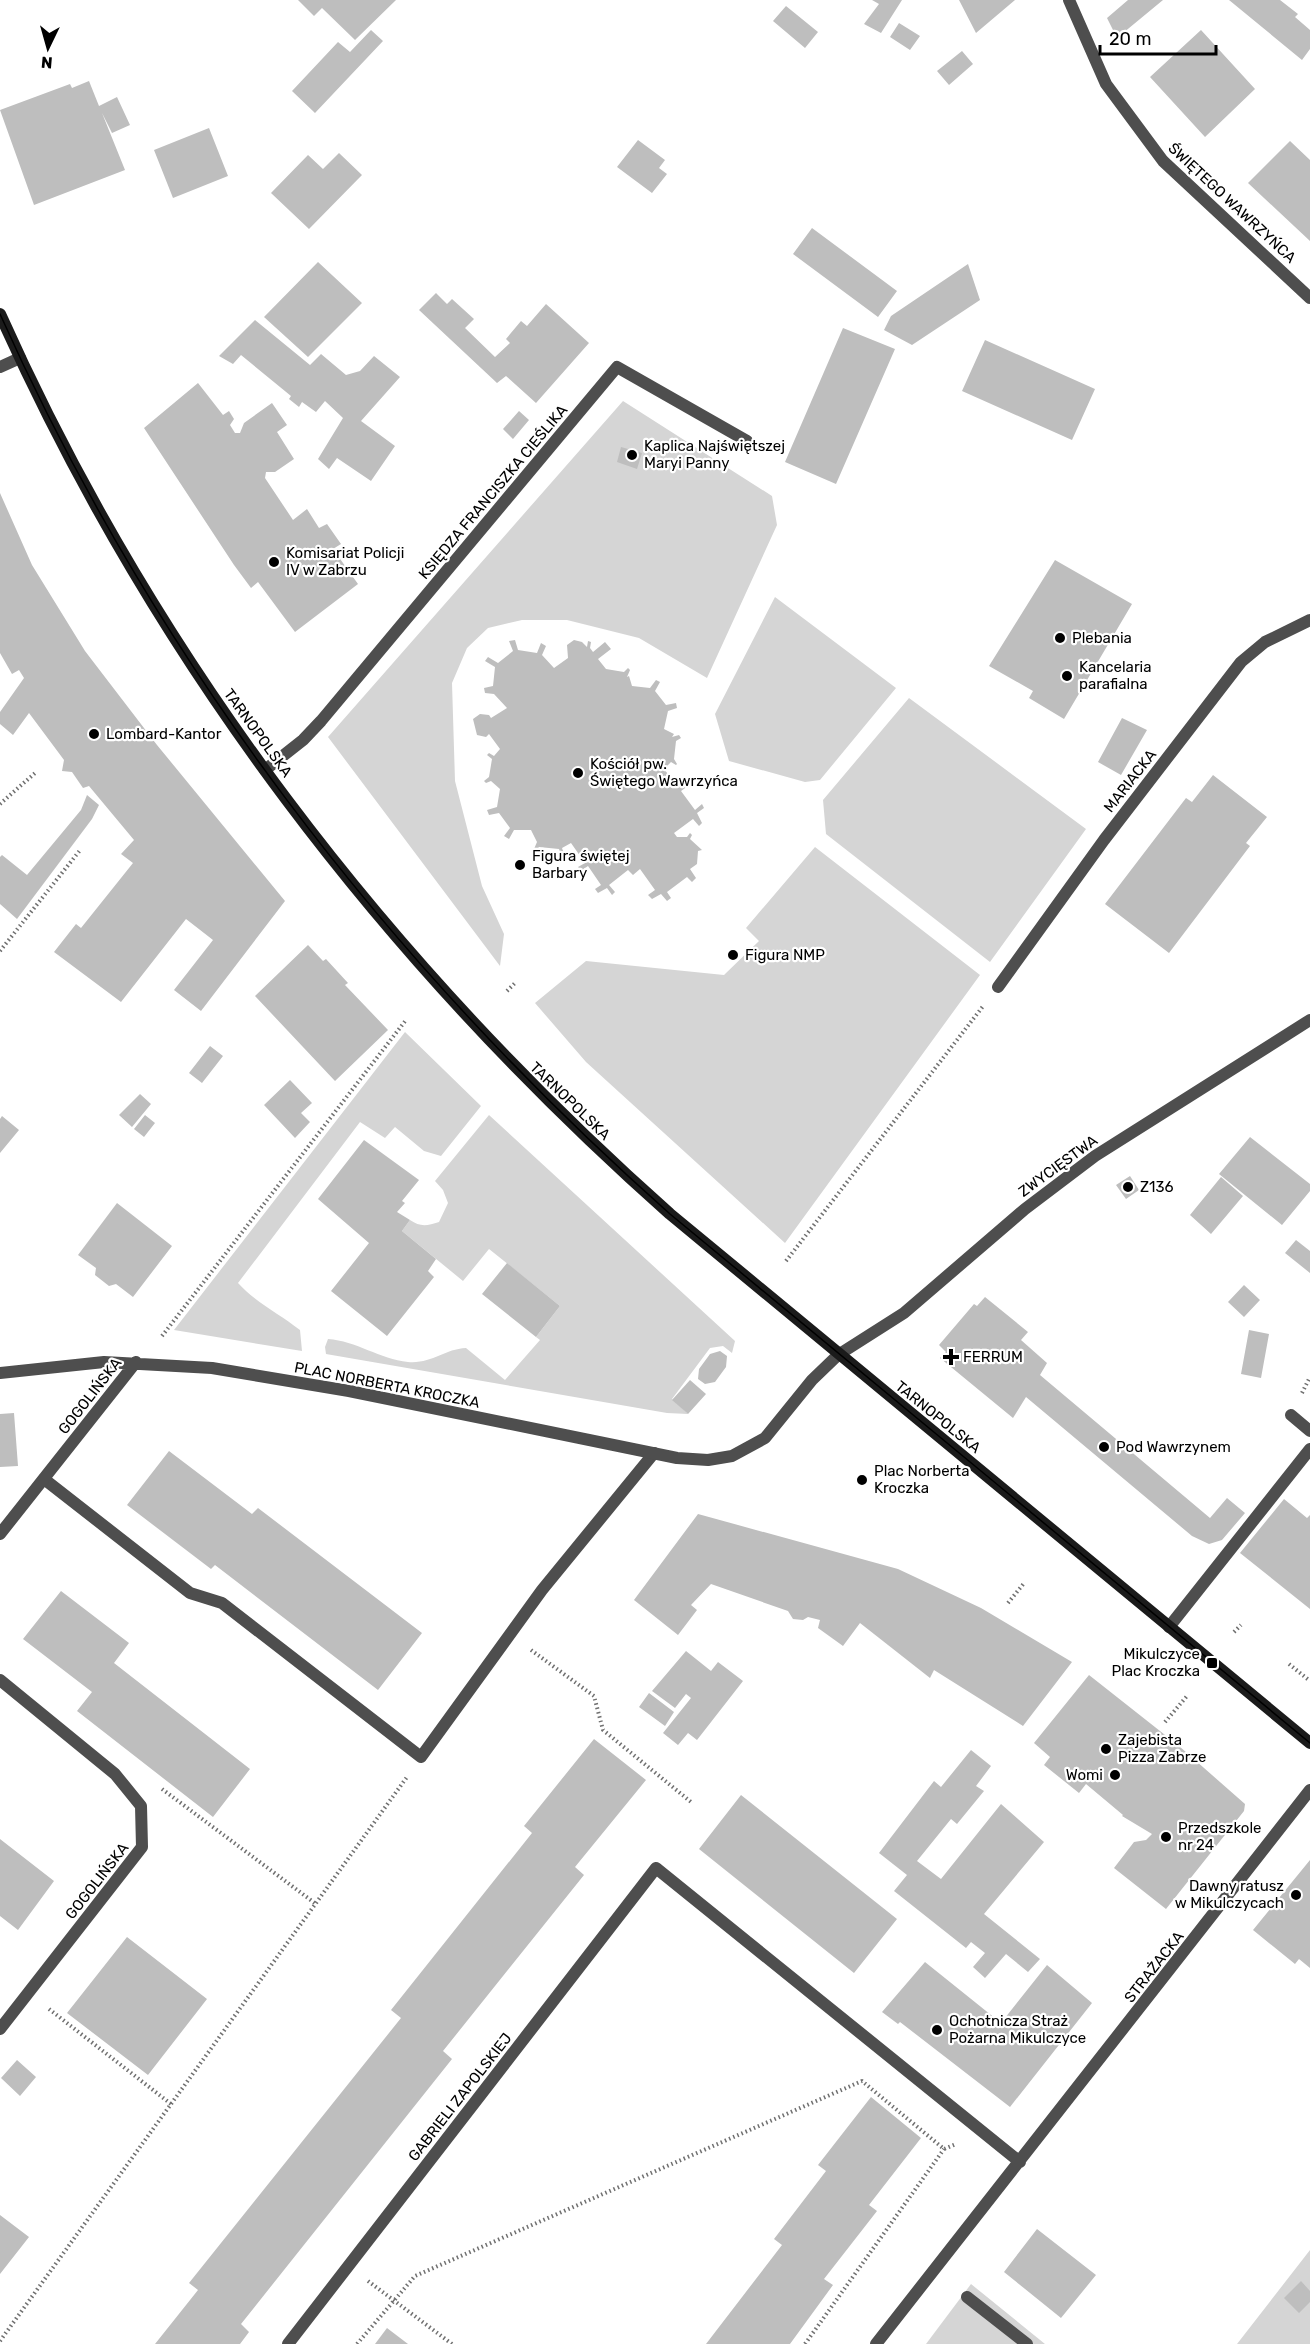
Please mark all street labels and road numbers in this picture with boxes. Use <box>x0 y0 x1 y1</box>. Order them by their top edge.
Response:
street label: ŚWIĘTEGO WAWRZYŃCA <box>1164 139 1300 267</box>
street label: KSIĘDZA FRANCISZKA CIEŚLIKA <box>415 401 571 583</box>
street label: TARNOPOLSKA <box>220 685 296 781</box>
street label: MARIACKA <box>1100 746 1160 816</box>
street label: TARNOPOLSKA <box>526 1058 614 1144</box>
street label: ZWYCIĘSTWA <box>1015 1131 1101 1201</box>
street label: GOGOLIŃSKA <box>55 1354 125 1438</box>
street label: PLAC NORBERTA KROCZKA <box>293 1358 481 1412</box>
street label: TARNOPOLSKA <box>892 1377 984 1457</box>
street label: GOGOLIŃSKA <box>62 1839 132 1923</box>
street label: STRAŻACKA <box>1121 1928 1187 2006</box>
street label: GABRIELI ZAPOLSKIEJ <box>404 2029 516 2165</box>

